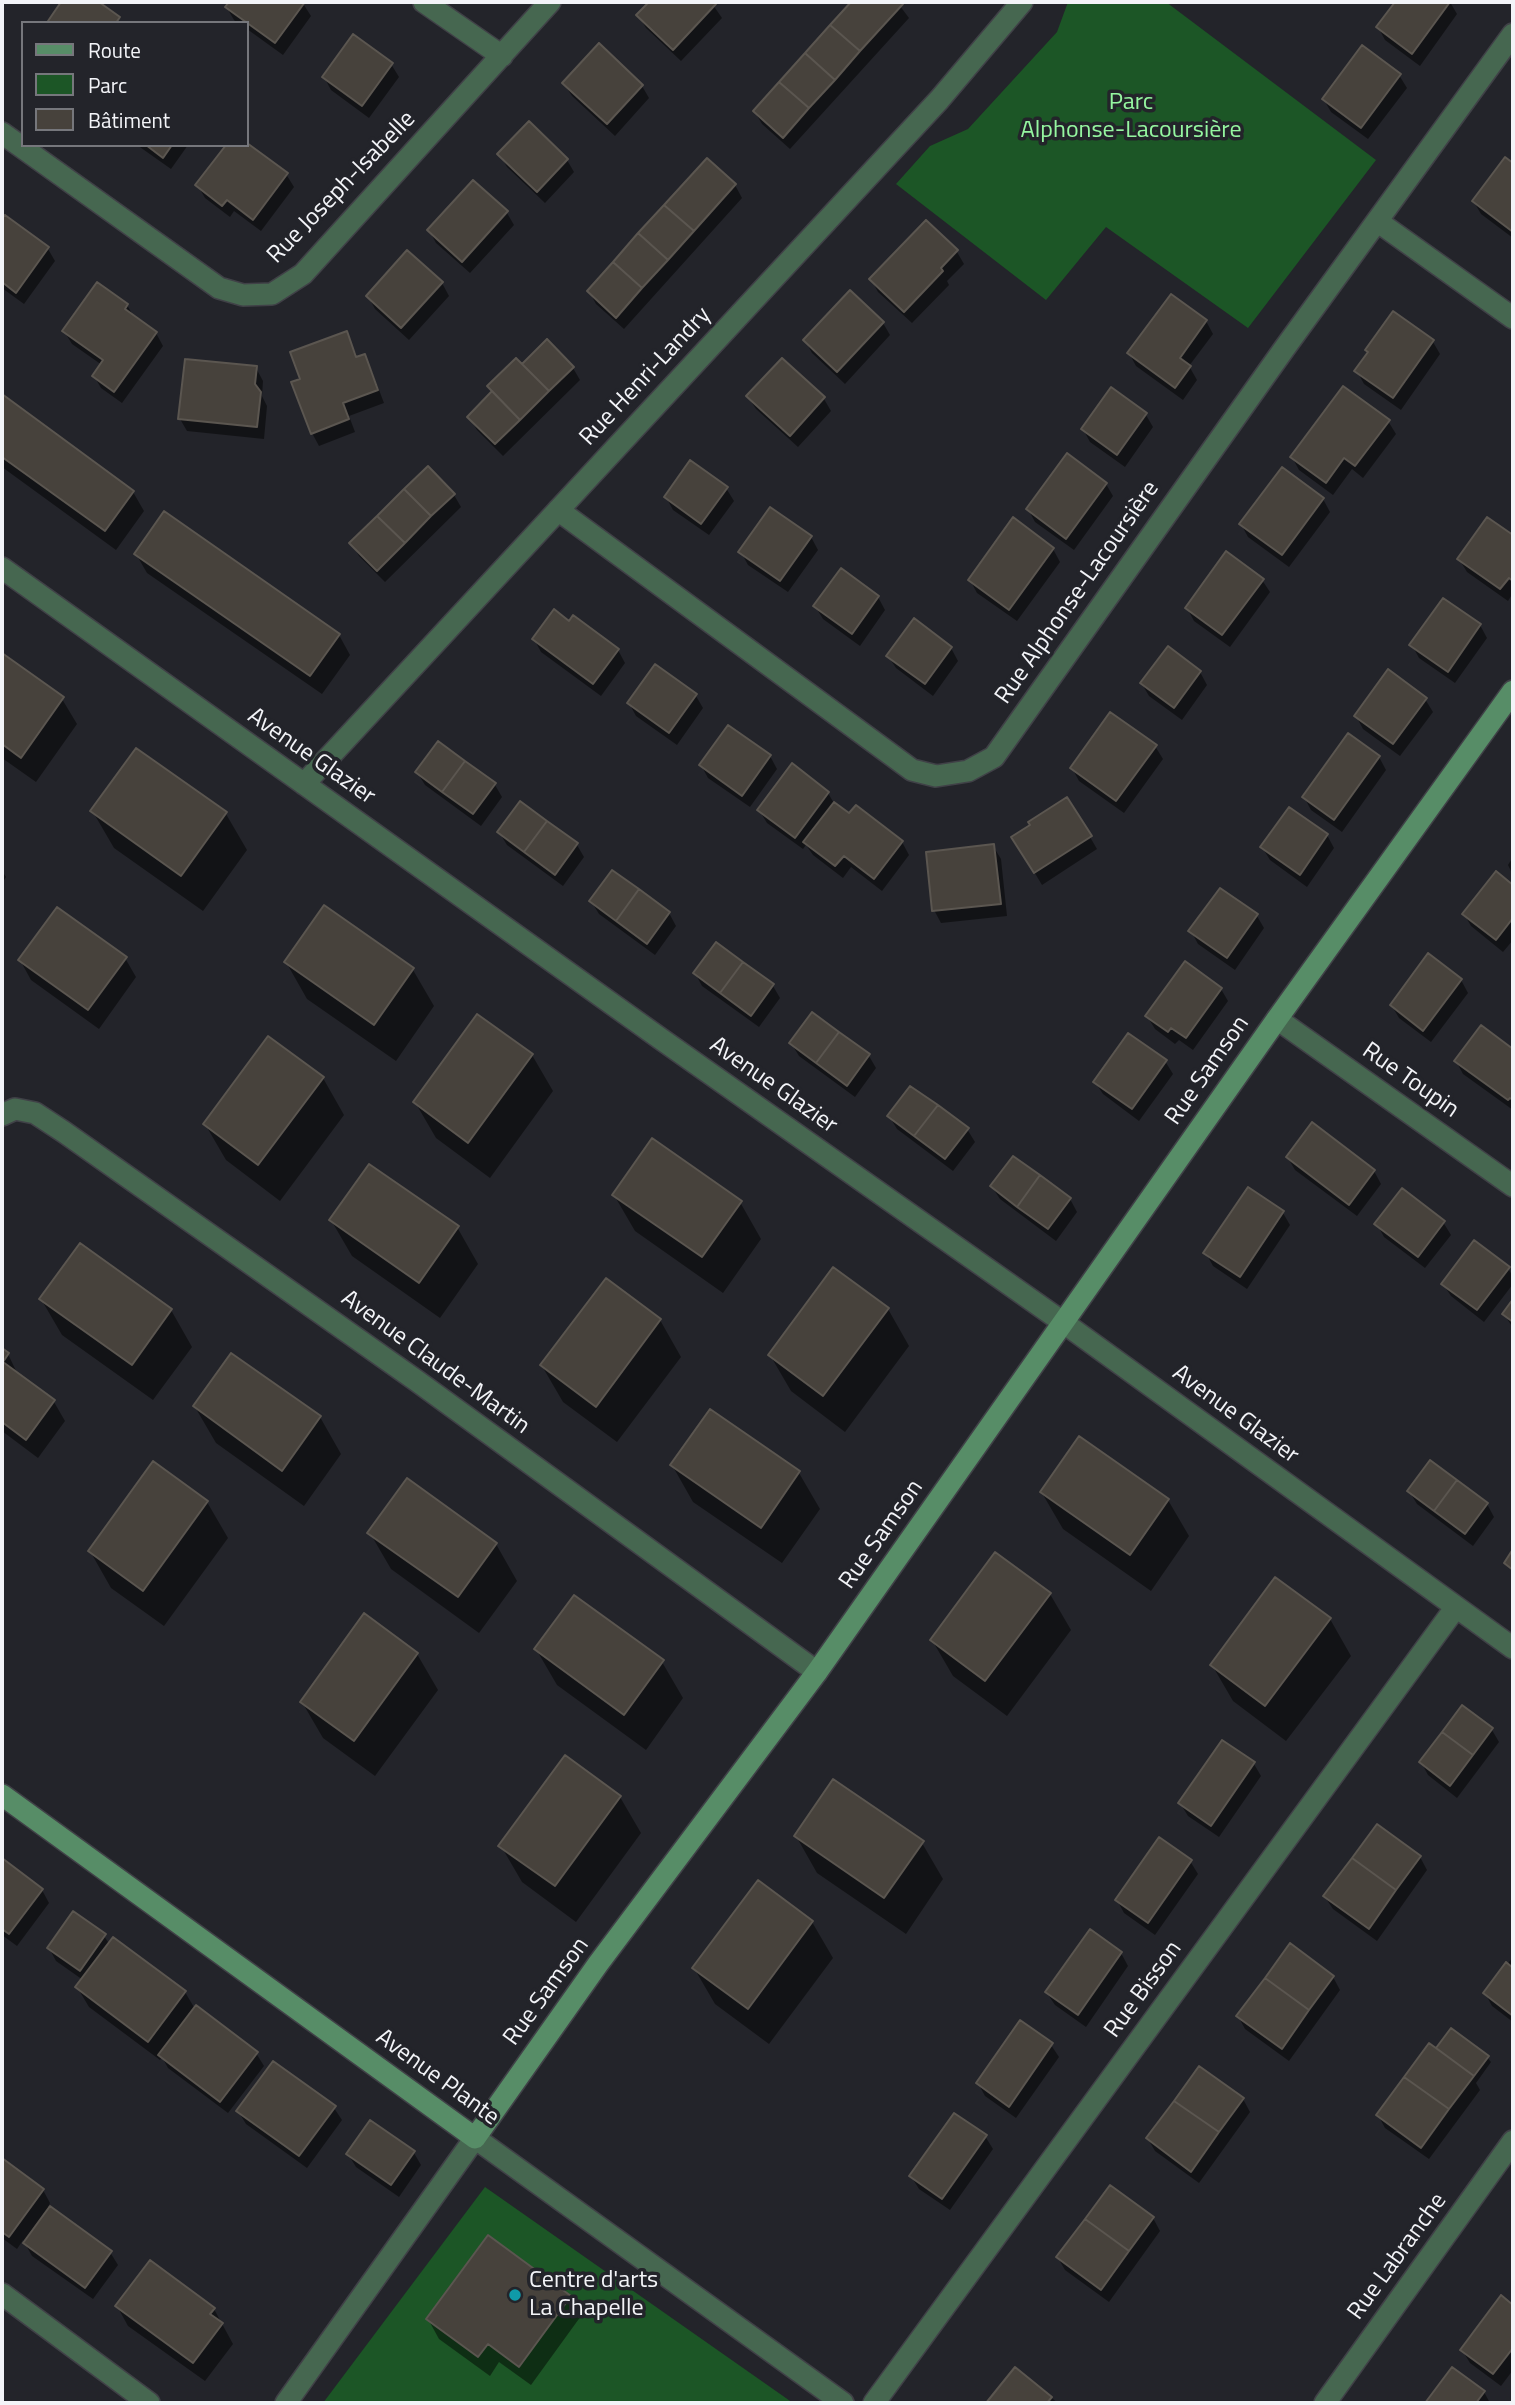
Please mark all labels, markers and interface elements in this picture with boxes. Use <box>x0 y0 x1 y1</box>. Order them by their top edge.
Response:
legend <box>21 21 248 147</box>
text: Route <box>88 34 141 66</box>
text: Parc <box>88 69 127 101</box>
park label: Parc Alphonse-Lacoursière <box>1020 89 1242 145</box>
text: Bâtiment <box>88 104 170 136</box>
street label: Rue Joseph-Isabelle <box>262 106 422 270</box>
street label: Rue Henri-Landry <box>574 302 718 452</box>
street label: Rue Alphonse-Lacoursière <box>990 476 1166 710</box>
street label: Avenue Glazier <box>242 702 380 812</box>
street label: Rue Samson <box>1160 1011 1256 1131</box>
street label: Avenue Glazier <box>704 1031 842 1141</box>
street label: Rue Toupin <box>1356 1037 1464 1125</box>
street label: Avenue Claude-Martin <box>335 1285 535 1441</box>
street label: Avenue Glazier <box>1166 1359 1304 1471</box>
street label: Rue Samson <box>834 1475 930 1595</box>
street label: Rue Samson <box>498 1932 596 2052</box>
street label: Rue Bisson <box>1099 1936 1189 2044</box>
street label: Avenue Plante <box>370 2024 504 2132</box>
street label: Rue Labranche <box>1342 2188 1454 2326</box>
place label: Centre d'arts La Chapelle <box>529 2267 658 2323</box>
marker: Centre d'arts La Chapelle <box>507 2287 523 2303</box>

